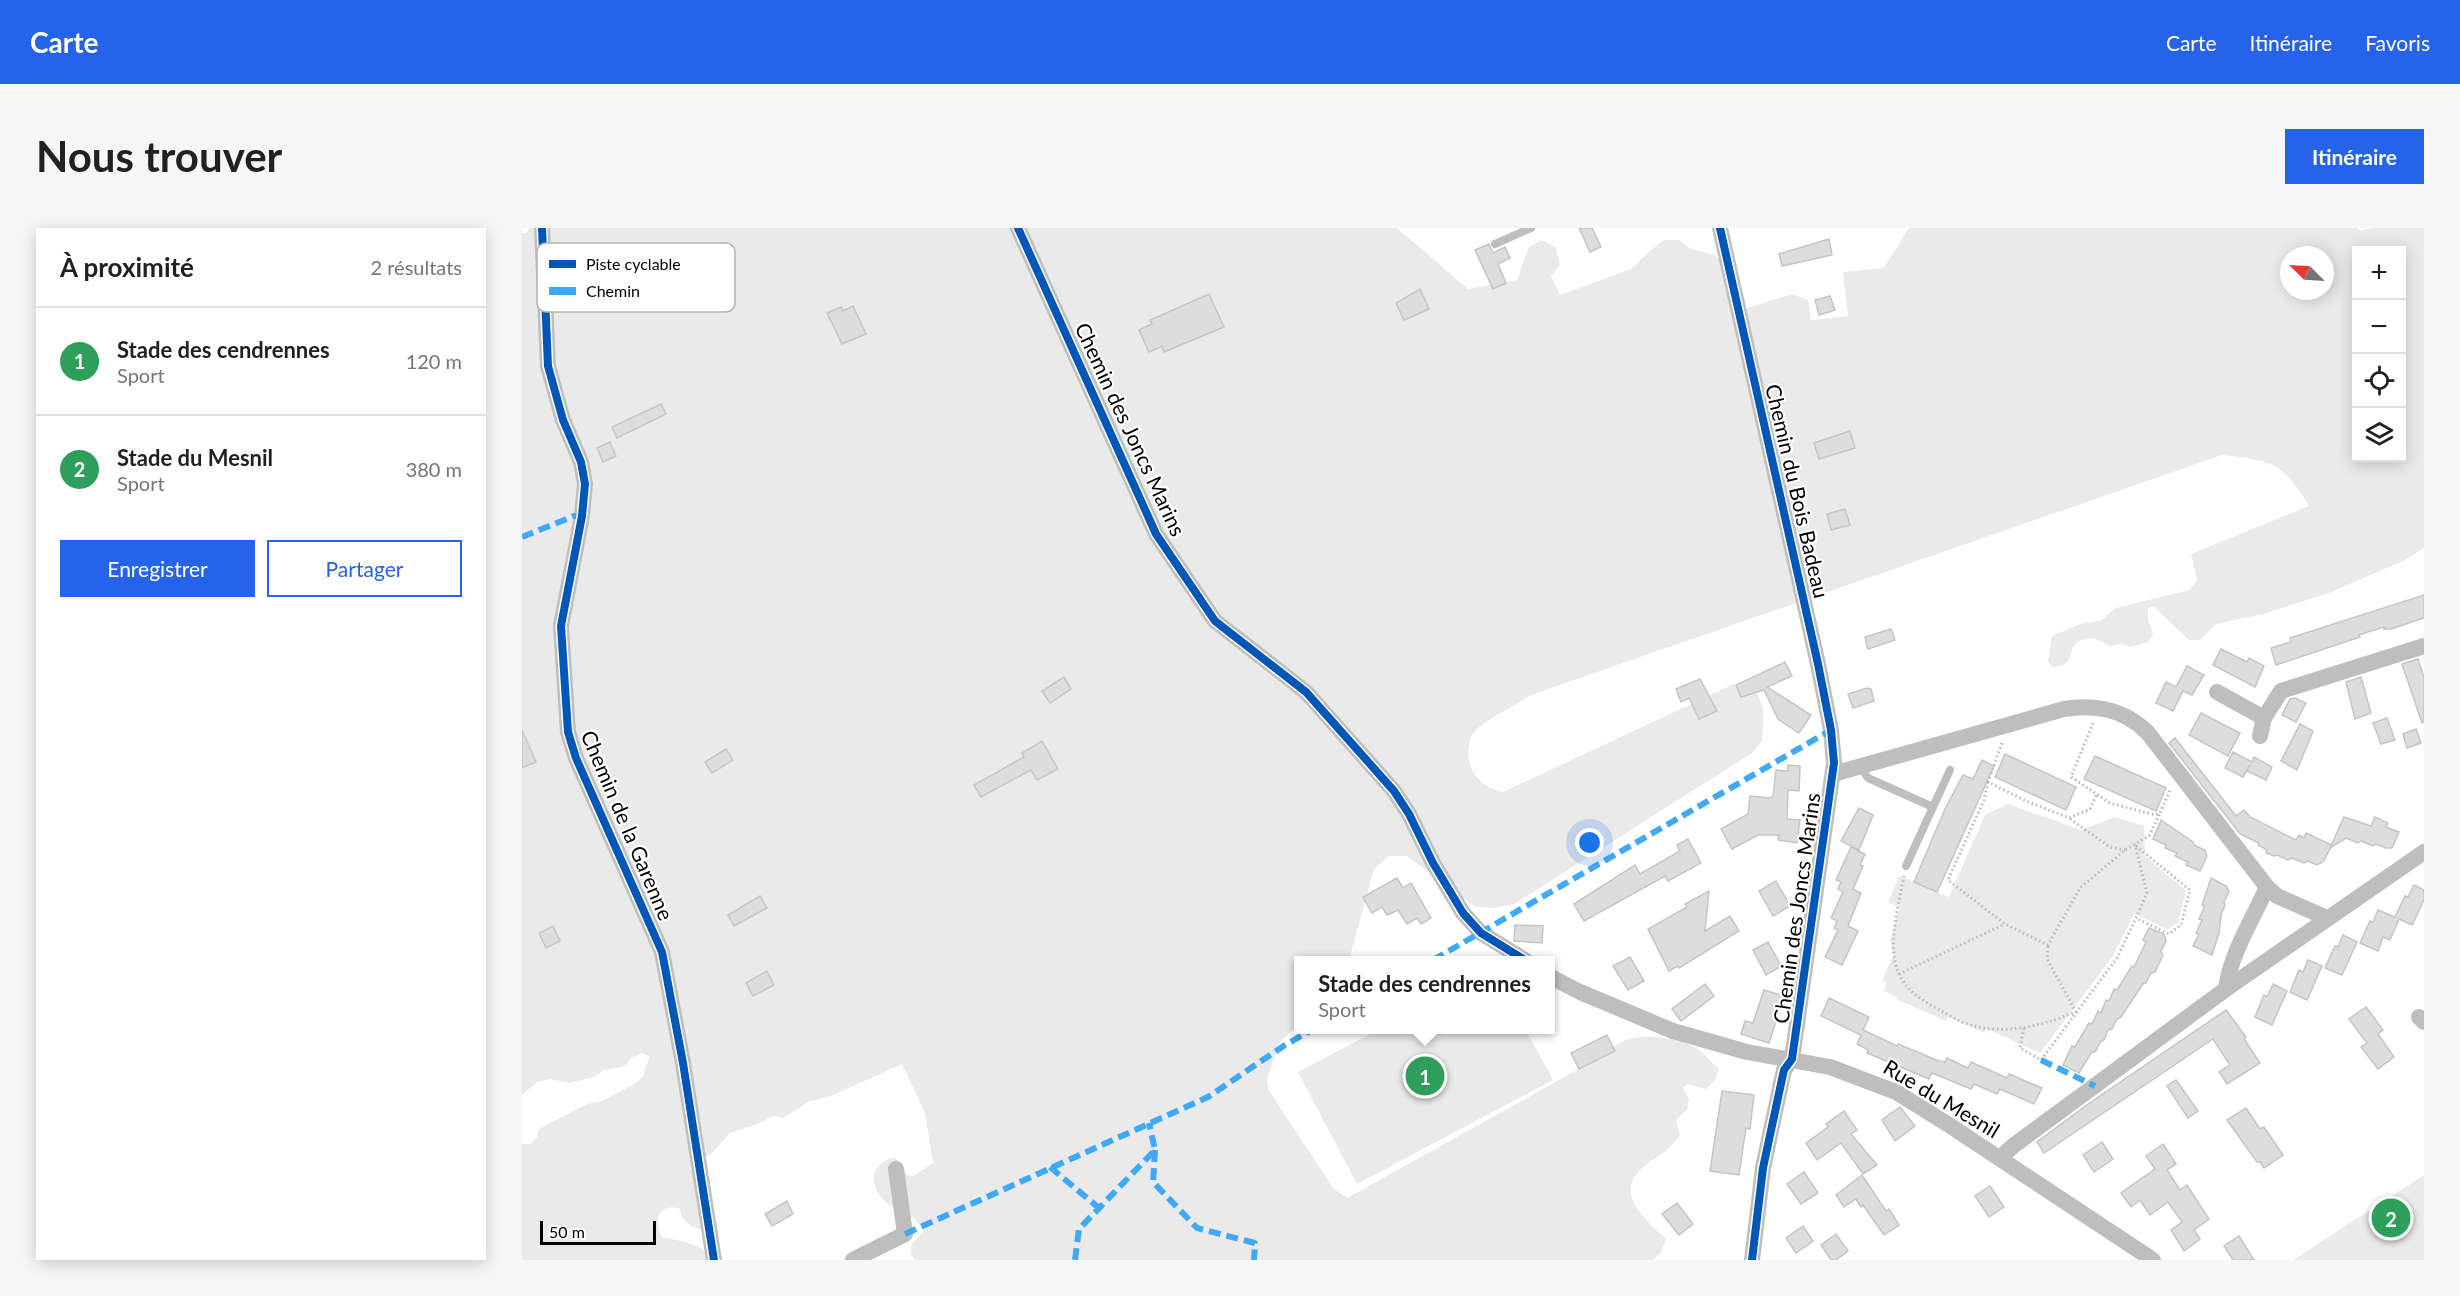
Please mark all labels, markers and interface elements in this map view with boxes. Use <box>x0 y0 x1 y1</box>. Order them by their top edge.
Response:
text: Carte <box>30 25 98 59</box>
text: Carte <box>2166 30 2217 55</box>
text: Itinéraire <box>2250 30 2332 55</box>
text: Favoris <box>2365 30 2430 55</box>
button: Itinéraire <box>2285 129 2424 184</box>
text: Nous trouver <box>36 131 282 181</box>
legend <box>537 243 735 312</box>
north arrow <box>2280 246 2334 300</box>
map controls <box>2352 246 2406 462</box>
button: + <box>2352 246 2406 300</box>
text: À proximité <box>60 251 194 283</box>
text: Piste cyclable <box>586 254 681 273</box>
text: 2 résultats <box>371 255 462 279</box>
text: Chemin <box>586 281 640 300</box>
button: − <box>2352 300 2406 354</box>
street label: Chemin des Joncs Marins <box>1071 318 1191 540</box>
text: Stade des cendrennes <box>117 336 330 363</box>
text: 1 <box>74 349 85 373</box>
text: 120 m <box>406 349 462 373</box>
button: locate <box>2352 354 2406 408</box>
text: Sport <box>117 363 165 387</box>
street label: Chemin du Bois Badeau <box>1761 382 1835 600</box>
button: layers <box>2352 408 2406 462</box>
text: Stade du Mesnil <box>117 444 273 471</box>
text: 2 <box>74 457 85 481</box>
text: 380 m <box>406 457 462 481</box>
text: Sport <box>117 471 165 495</box>
button: Enregistrer <box>60 540 255 597</box>
button: Partager <box>267 540 462 597</box>
street label: Chemin de la Garenne <box>577 726 679 924</box>
street label: Chemin des Joncs Marins <box>1767 791 1825 1025</box>
your location <box>1575 828 1604 857</box>
popup <box>1294 956 1555 1034</box>
text: Stade des cendrennes <box>1318 970 1531 997</box>
text: Sport <box>1318 997 1366 1021</box>
pin: 1 <box>1406 1054 1444 1098</box>
street label: Rue du Mesnil <box>1879 1054 2005 1142</box>
pin: 2 <box>2372 1196 2410 1240</box>
scale bar <box>540 1218 656 1246</box>
text: 50 m <box>549 1222 585 1241</box>

